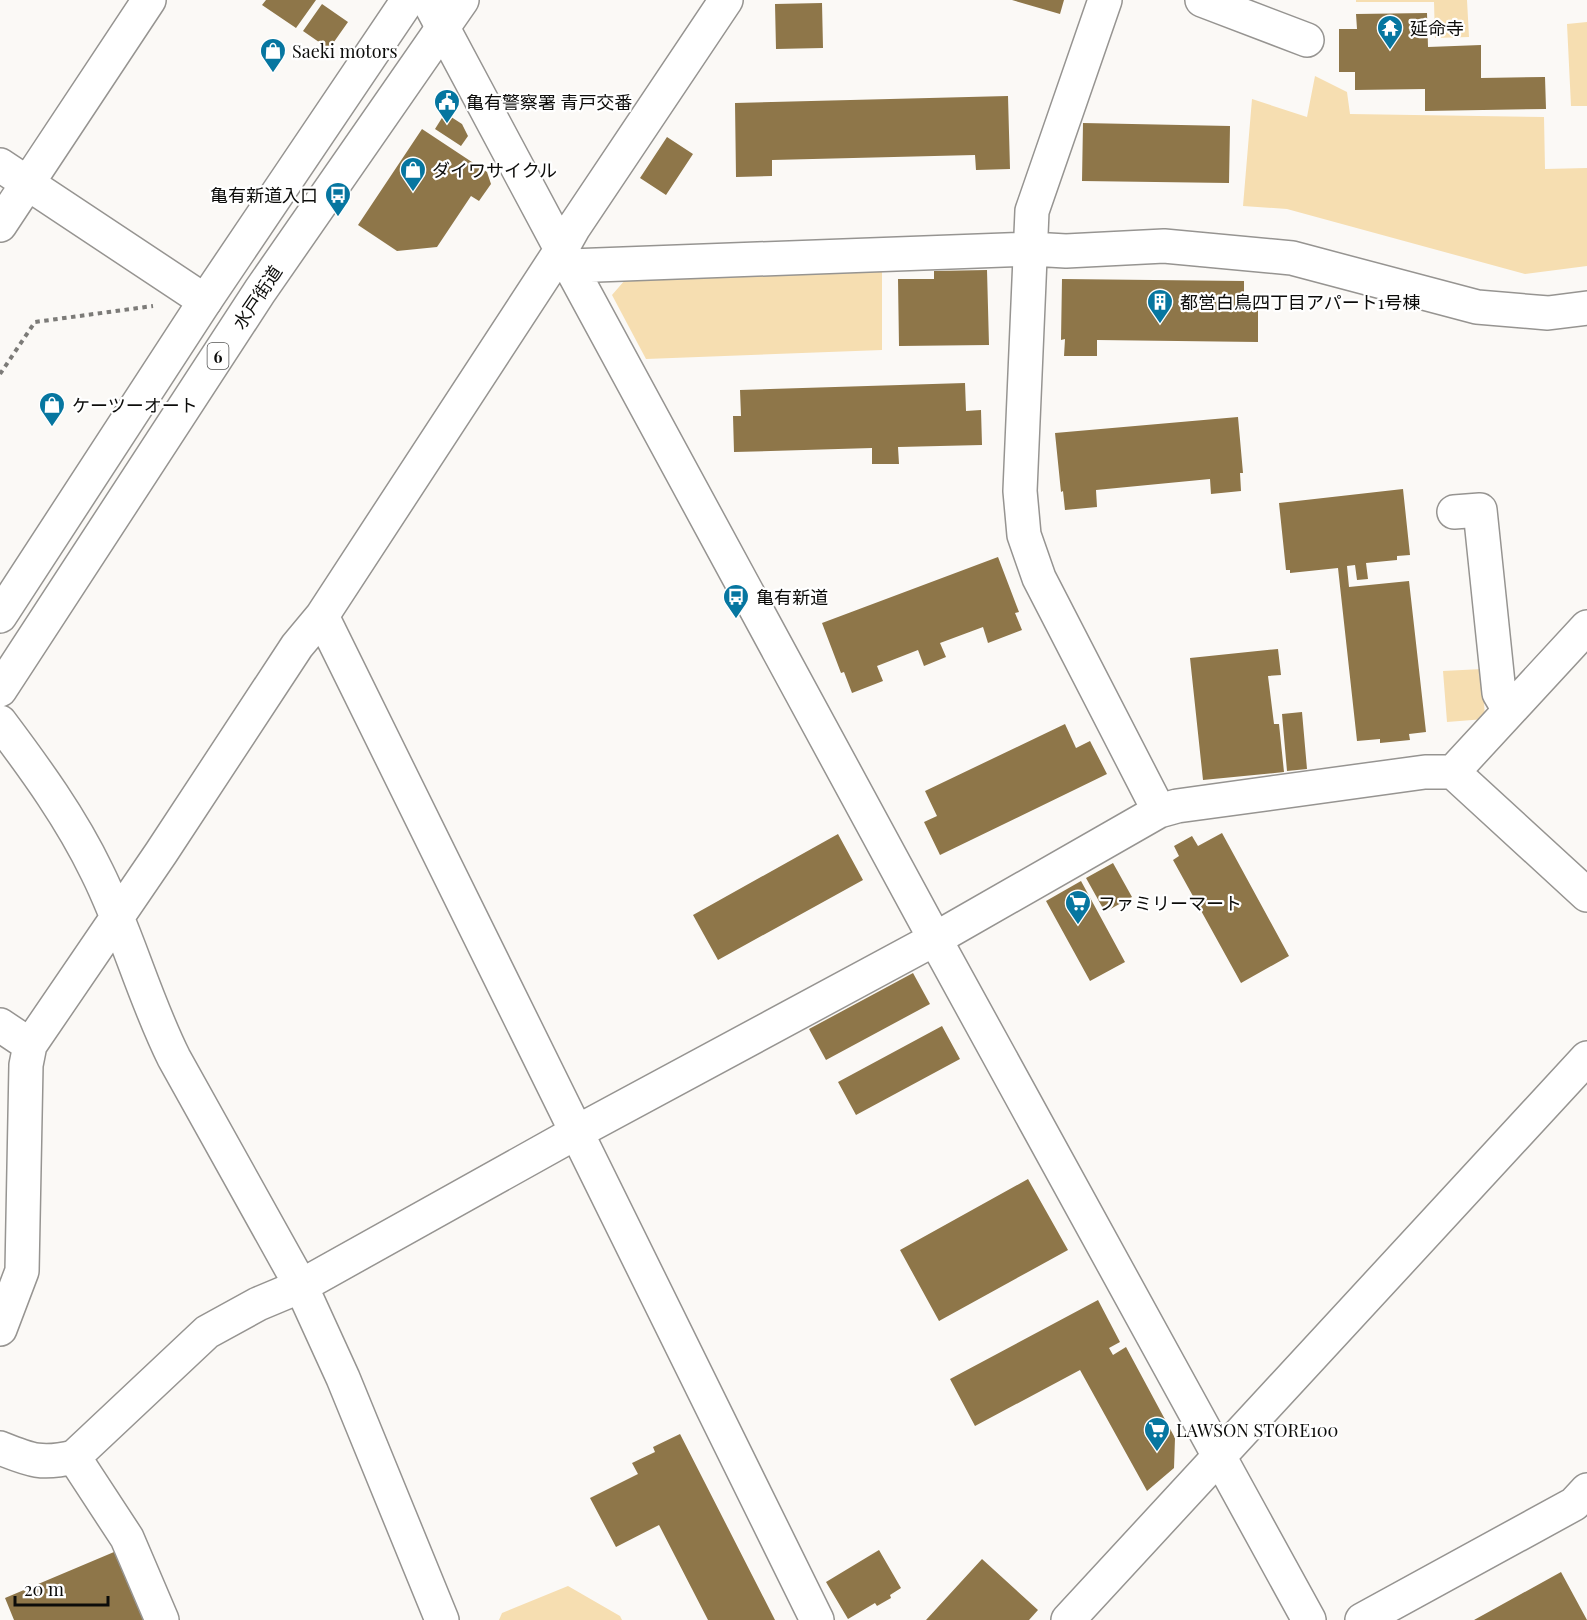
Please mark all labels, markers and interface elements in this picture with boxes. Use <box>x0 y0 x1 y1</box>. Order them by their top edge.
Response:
temple icon: 延命寺 <box>1375 13 1405 51</box>
place label: 延命寺 <box>1410 16 1464 40</box>
shop icon: Saeki motors <box>258 36 288 74</box>
place label: Saeki motors <box>292 39 398 63</box>
public building icon: 亀有警察署 青戸交番 <box>432 87 462 125</box>
place label: 亀有警察署 青戸交番 <box>466 90 632 114</box>
shop icon: ダイワサイクル <box>398 155 428 193</box>
place label: ダイワサイクル <box>432 158 557 182</box>
bus stop icon: 亀有新道入口 <box>323 180 353 218</box>
place label: 亀有新道入口 <box>210 183 318 207</box>
street label: 水戸街道 <box>227 260 287 334</box>
building icon: 都営白鳥四丁目アパート1号棟 <box>1145 287 1175 325</box>
place label: 都営白鳥四丁目アパート1号棟 <box>1180 290 1420 314</box>
road number: 6 <box>208 343 228 369</box>
shop icon: ケーツーオート <box>37 390 67 428</box>
place label: ケーツーオート <box>72 393 198 417</box>
bus stop icon: 亀有新道 <box>721 582 751 620</box>
place label: 亀有新道 <box>756 585 828 609</box>
supermarket icon: ファミリーマート <box>1063 888 1093 926</box>
place label: ファミリーマート <box>1098 891 1242 915</box>
supermarket icon: LAWSON STORE100 <box>1142 1415 1172 1453</box>
place label: LAWSON STORE100 <box>1176 1418 1338 1442</box>
scale bar <box>15 1569 108 1607</box>
text: 20 m <box>24 1577 64 1601</box>

